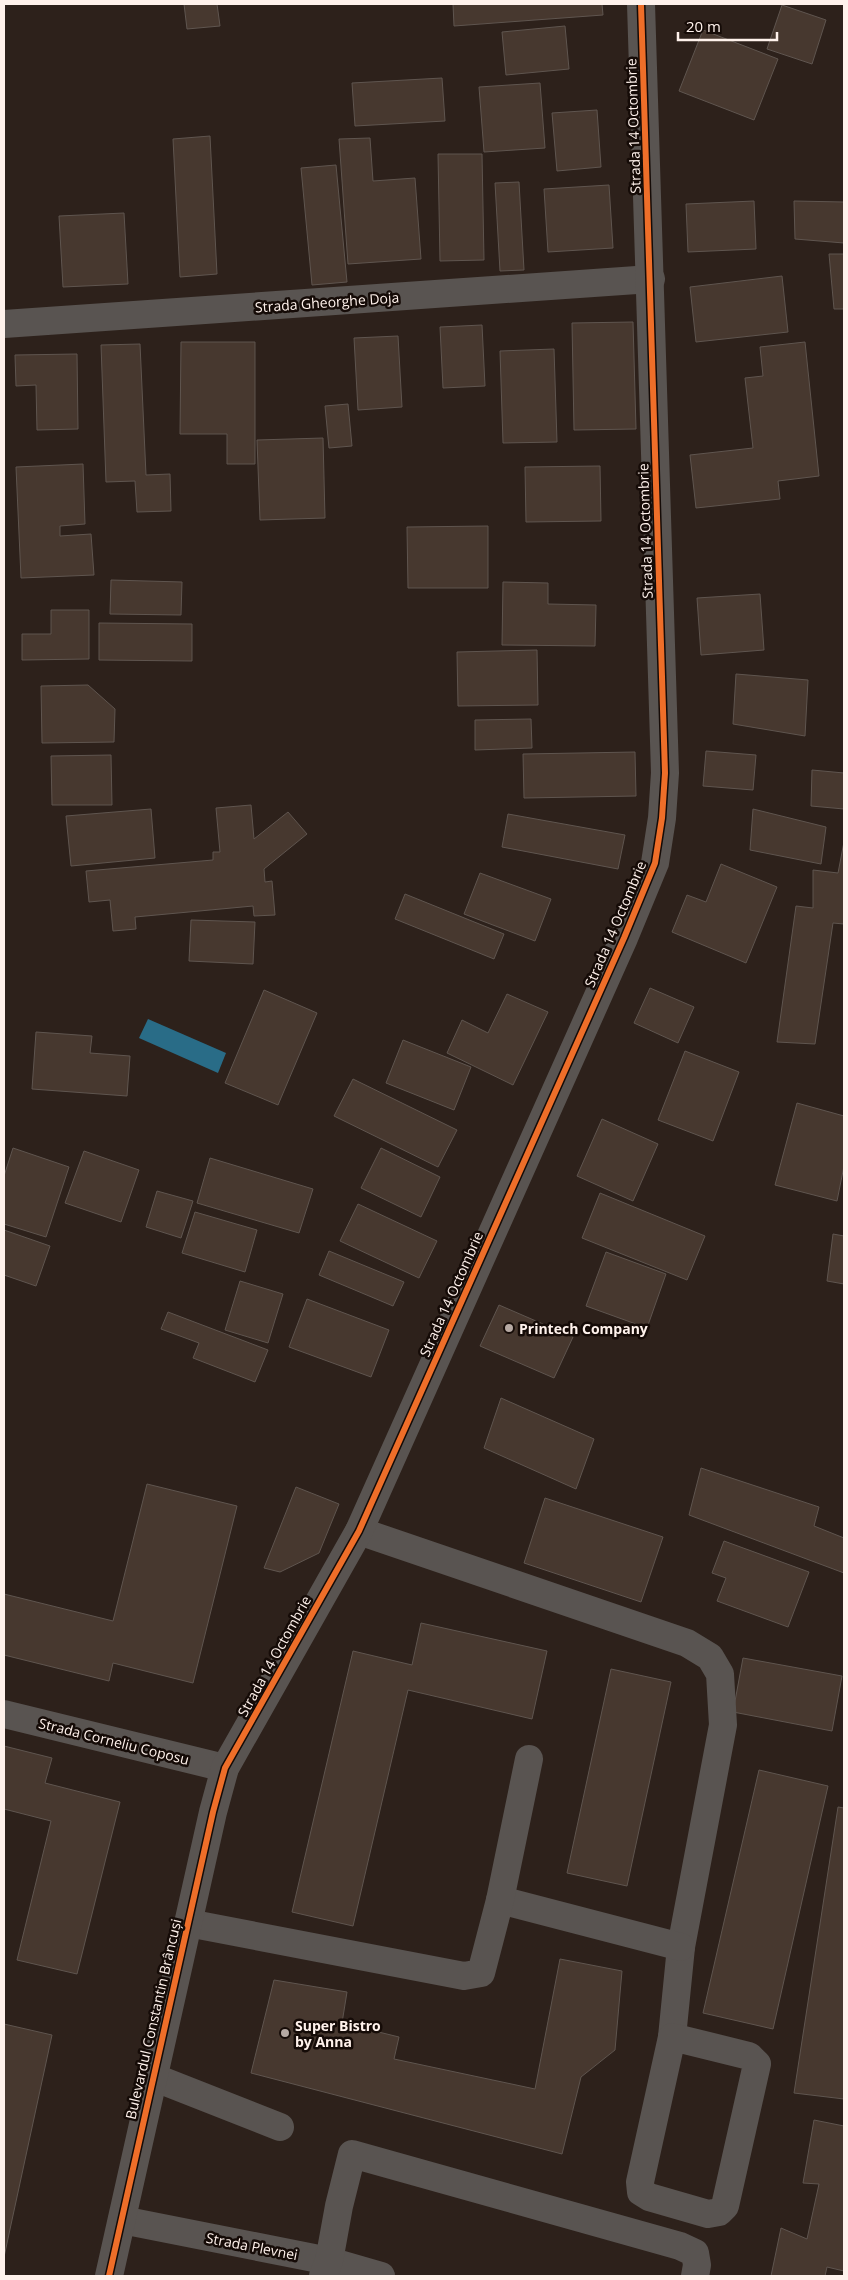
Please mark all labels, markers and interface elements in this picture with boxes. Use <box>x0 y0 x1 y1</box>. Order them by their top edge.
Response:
scale bar <box>678 10 777 42</box>
text: 20 m <box>686 16 721 36</box>
street label: Strada 14 Octombrie <box>621 58 645 194</box>
street label: Strada Gheorghe Doja <box>254 287 400 317</box>
street label: Strada 14 Octombrie <box>633 463 657 599</box>
street label: Strada 14 Octombrie <box>580 858 650 990</box>
street label: Strada 14 Octombrie <box>415 1228 487 1360</box>
place label: Printech Company <box>519 1319 648 1338</box>
marker: Printech Company <box>503 1322 515 1334</box>
street label: Strada 14 Octombrie <box>233 1592 315 1720</box>
street label: Strada Corneliu Coposu <box>37 1713 191 1769</box>
street label: Bulevardul Constantin Brâncuși <box>121 1917 185 2121</box>
place label: Super Bistro by Anna <box>295 2016 381 2051</box>
marker: Super Bistro by Anna <box>279 2027 291 2039</box>
street label: Strada Plevnei <box>205 2228 299 2264</box>

